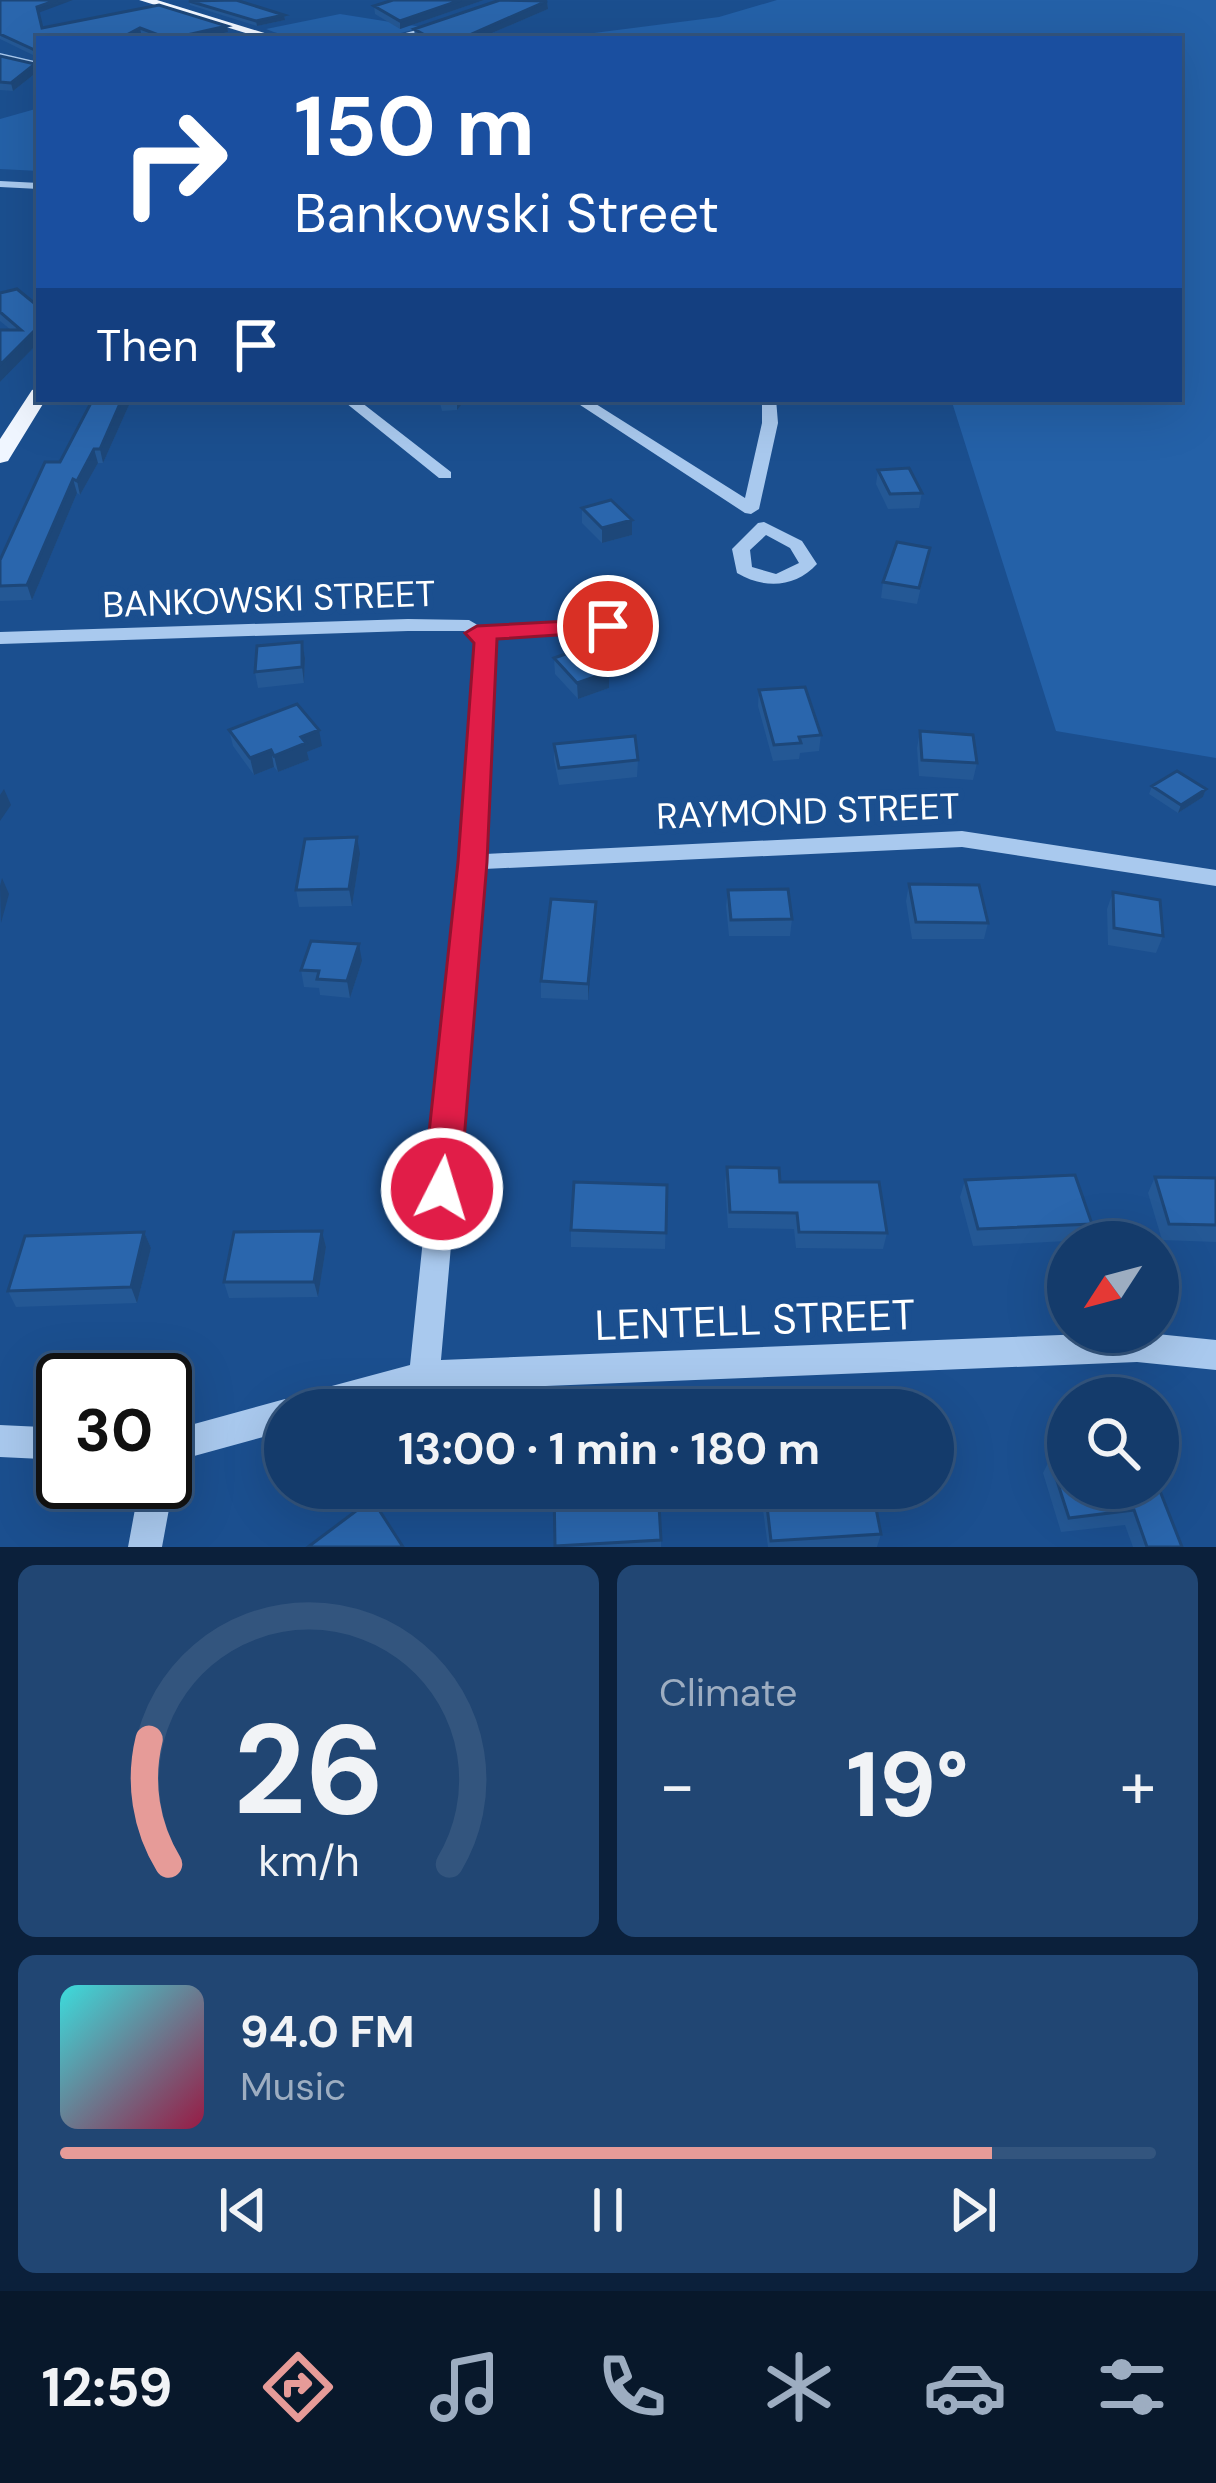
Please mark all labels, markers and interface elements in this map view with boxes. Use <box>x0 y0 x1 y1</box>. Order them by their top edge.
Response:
text: 150 m <box>294 72 535 181</box>
icon: right <box>96 84 252 240</box>
text: Bankowski Street <box>294 178 719 249</box>
icon: arrive <box>223 312 289 378</box>
text: Then <box>96 316 199 375</box>
street label: BANKOWSKI STREET <box>102 570 436 628</box>
pin <box>557 575 659 677</box>
icon: arrive <box>575 593 641 659</box>
street label: RAYMOND STREET <box>655 782 961 840</box>
position arrow <box>379 1126 505 1252</box>
north arrow <box>1047 1221 1179 1353</box>
map controls <box>1047 1221 1179 1509</box>
street label: LENTELL STREET <box>594 1287 916 1353</box>
speed limit sign: 30 <box>36 1353 192 1509</box>
button: search <box>1047 1377 1179 1509</box>
text: 13:00 · 1 min · 180 m <box>398 1419 820 1478</box>
text: Climate <box>659 1667 797 1718</box>
text: 26 <box>233 1689 384 1852</box>
text: 19° <box>846 1727 969 1844</box>
text: − <box>659 1743 695 1828</box>
text: + <box>1120 1743 1156 1828</box>
text: km/h <box>258 1833 359 1889</box>
text: 94.0 FM <box>240 2002 415 2061</box>
text: Music <box>240 2061 346 2112</box>
icon: previous <box>210 2177 276 2243</box>
icon: pause <box>575 2177 641 2243</box>
icon: next <box>940 2177 1006 2243</box>
icon: directions <box>256 2345 340 2429</box>
icon: music <box>423 2345 507 2429</box>
icon: phone <box>590 2345 674 2429</box>
icon: climate <box>757 2345 841 2429</box>
icon: car <box>923 2345 1007 2429</box>
icon: filters <box>1090 2345 1174 2429</box>
text: 12:59 <box>41 2352 173 2423</box>

